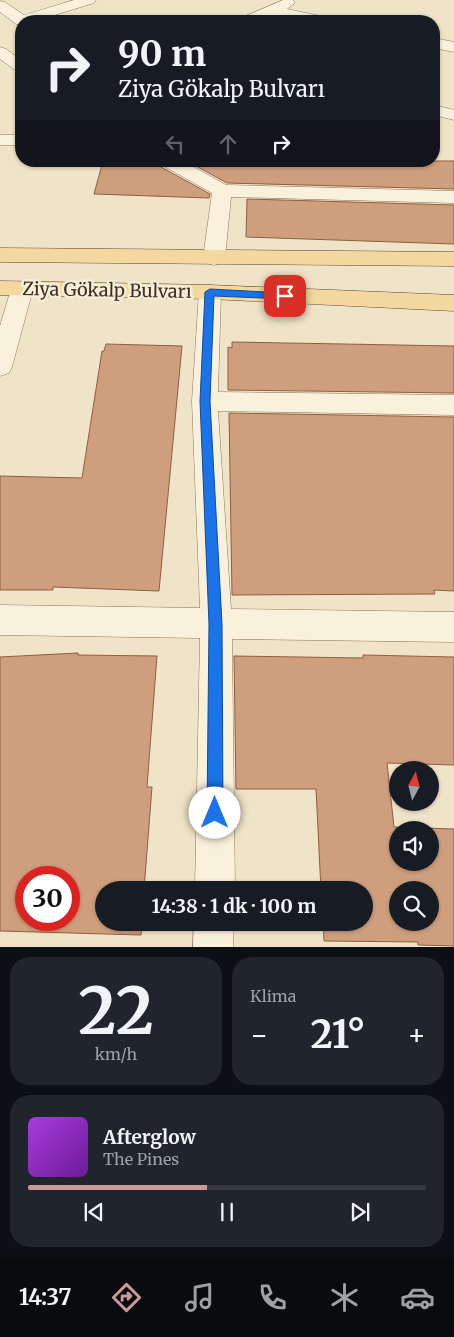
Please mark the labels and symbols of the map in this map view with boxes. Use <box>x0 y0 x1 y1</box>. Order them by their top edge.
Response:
pin <box>264 275 306 317</box>
street label: Ziya Gökalp Bulvarı <box>22 277 192 303</box>
north arrow <box>389 761 439 811</box>
position arrow <box>188 786 240 838</box>
speed limit sign: 30 <box>15 866 80 931</box>

